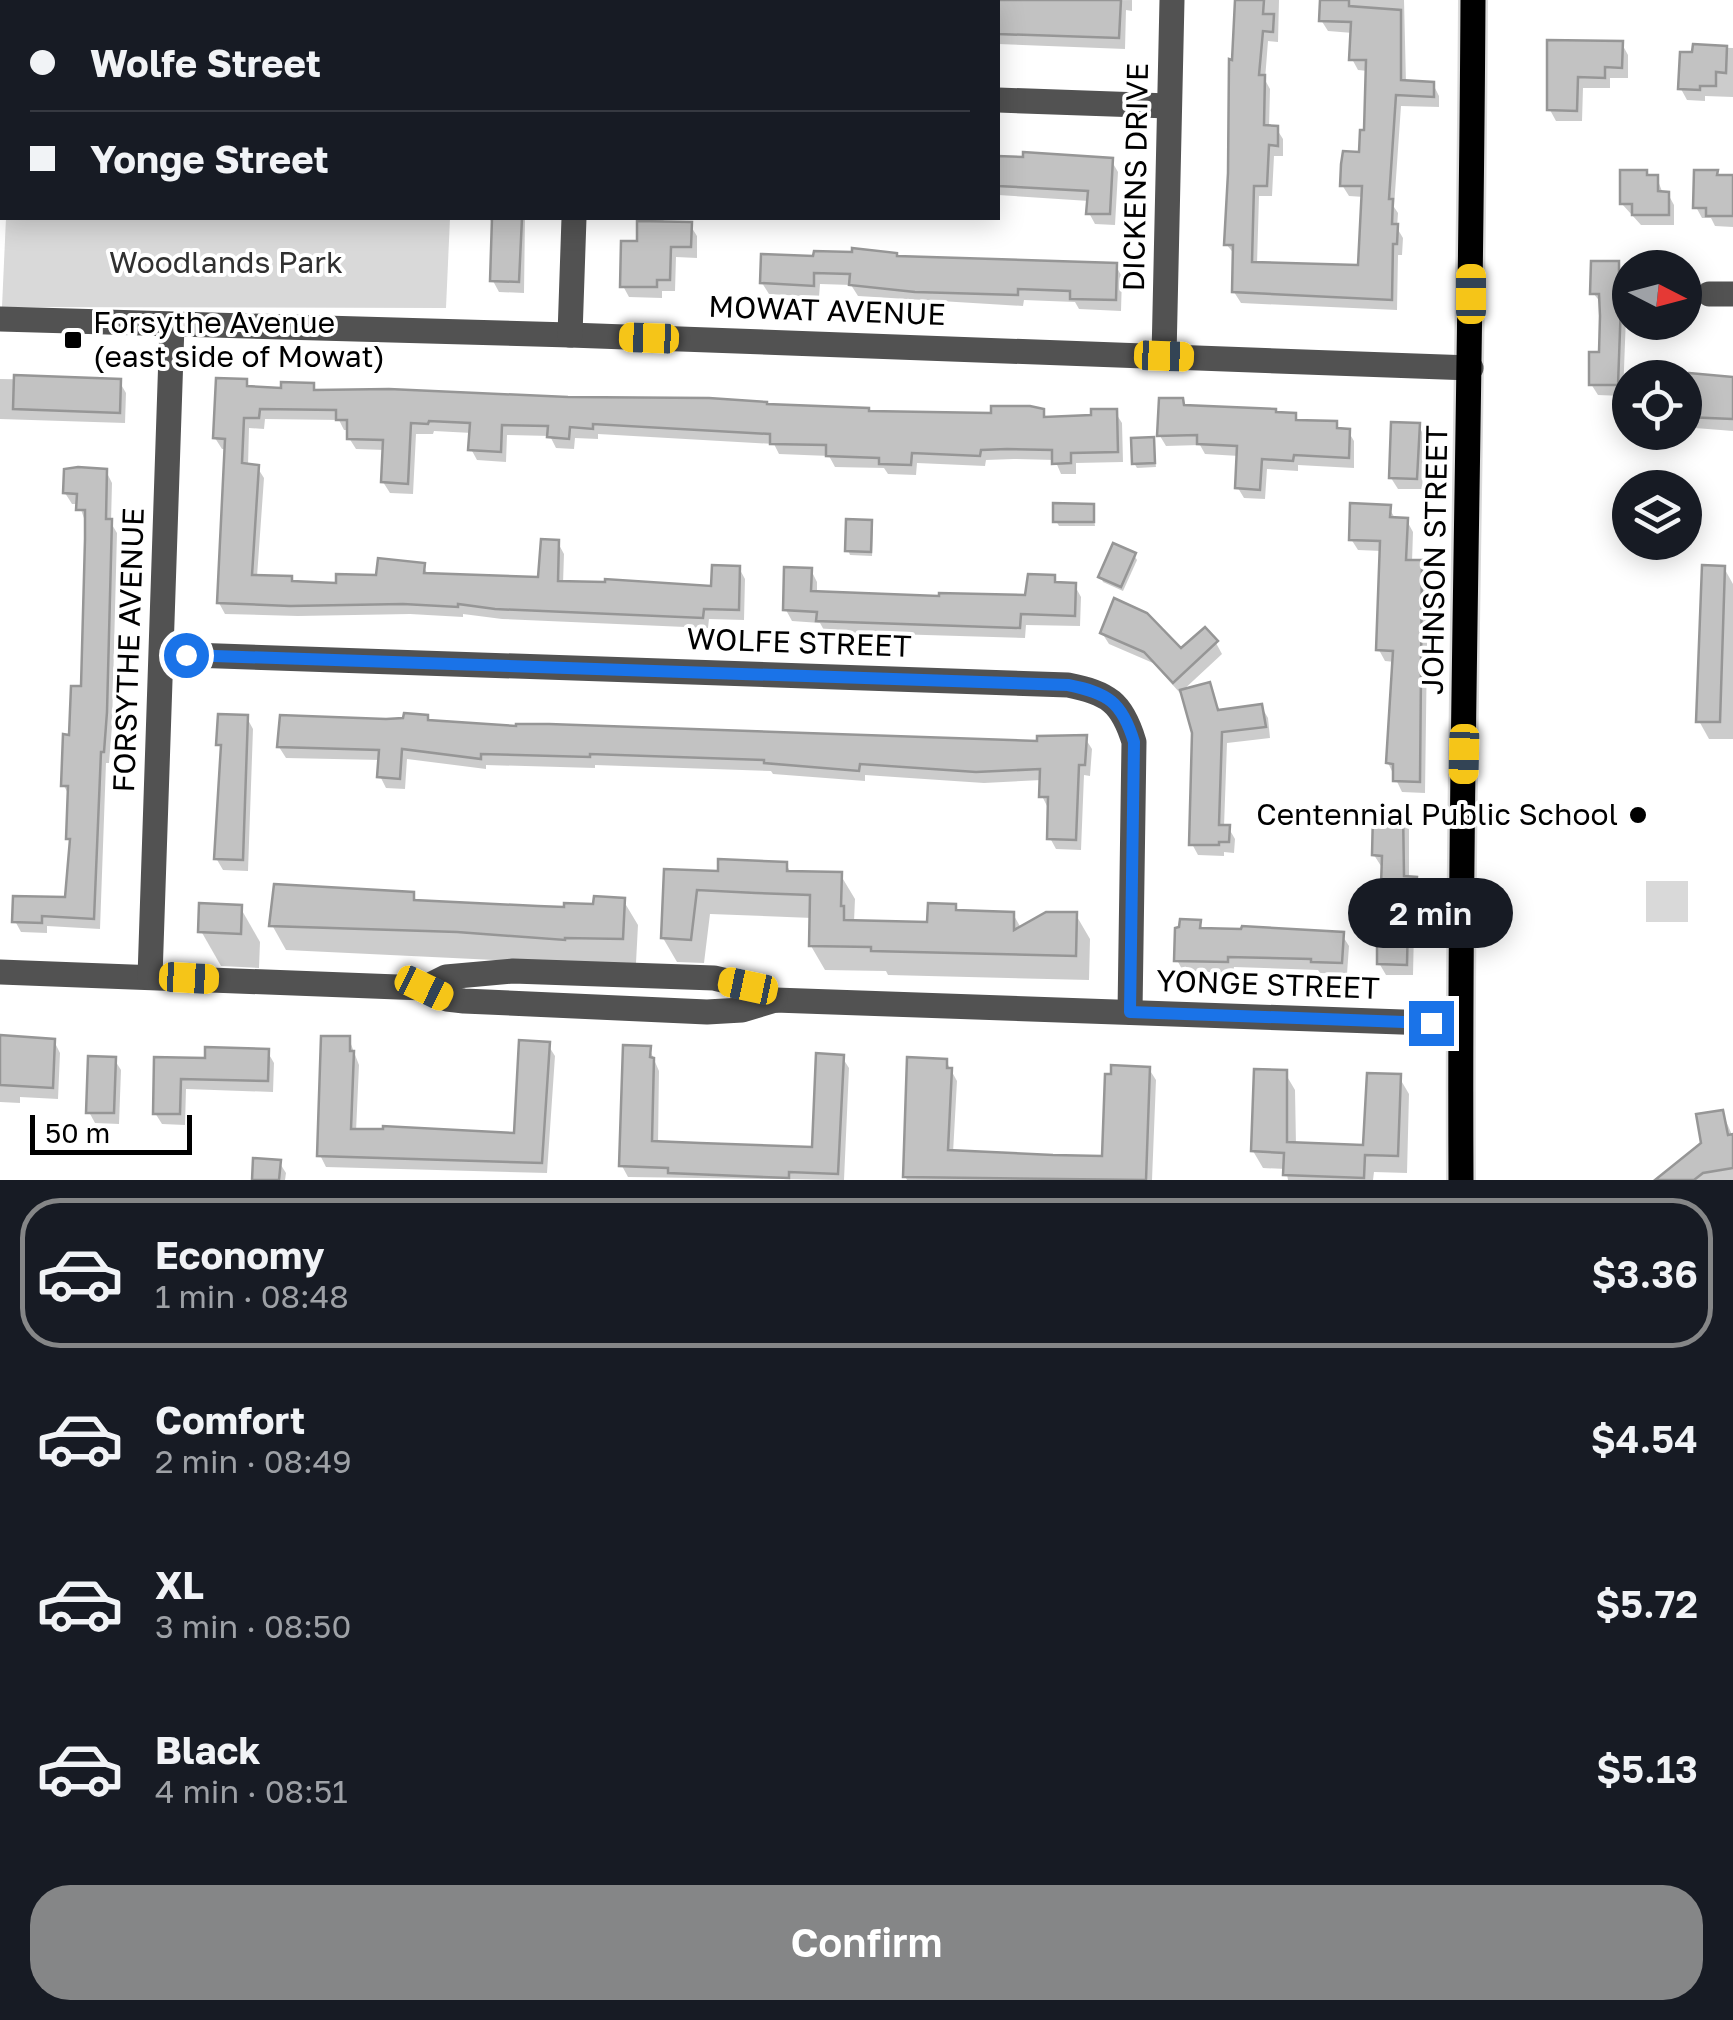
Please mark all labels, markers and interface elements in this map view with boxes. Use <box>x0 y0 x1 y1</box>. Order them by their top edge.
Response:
text: Wolfe Street <box>90 40 321 85</box>
street label: DICKENS DRIVE <box>1115 62 1155 292</box>
text: Yonge Street <box>90 136 329 181</box>
park label: Woodlands Park <box>109 244 343 280</box>
north arrow <box>1612 250 1702 340</box>
map controls <box>1612 250 1702 560</box>
car <box>1456 264 1486 324</box>
street label: MOWAT AVENUE <box>708 288 946 332</box>
place label: Forsythe Avenue (east side of Mowat) <box>93 304 385 374</box>
car <box>618 322 680 354</box>
marker: Forsythe Avenue (east side of Mowat) <box>62 329 84 351</box>
car <box>1133 340 1195 372</box>
button: locate <box>1612 360 1702 450</box>
street label: JOHNSON STREET <box>1414 425 1454 695</box>
button: layers <box>1612 470 1702 560</box>
street label: FORSYTHE AVENUE <box>105 507 151 793</box>
street label: WOLFE STREET <box>686 620 912 664</box>
route start <box>164 633 209 678</box>
car <box>1448 724 1480 784</box>
place label: Centennial Public School <box>1256 796 1618 832</box>
marker: Centennial Public School <box>1627 804 1649 826</box>
callout: 2 min <box>1348 878 1514 948</box>
text: 2 min <box>1389 894 1472 932</box>
car <box>158 961 220 995</box>
car <box>390 961 458 1015</box>
street label: YONGE STREET <box>1156 962 1380 1006</box>
car <box>716 965 780 1007</box>
route end <box>1409 1001 1454 1046</box>
scale bar <box>30 1110 192 1154</box>
text: 50 m <box>45 1116 110 1149</box>
icon: car <box>35 1228 125 1318</box>
text: Economy <box>155 1232 324 1277</box>
text: $3.36 <box>1592 1251 1698 1296</box>
text: 1 min · 08:48 <box>155 1277 349 1315</box>
icon: car <box>35 1393 125 1483</box>
text: Comfort <box>155 1397 305 1442</box>
text: $4.54 <box>1591 1416 1698 1461</box>
text: 2 min · 08:49 <box>155 1442 352 1480</box>
icon: car <box>35 1558 125 1648</box>
text: XL <box>155 1562 204 1607</box>
text: $5.72 <box>1595 1581 1698 1626</box>
text: 3 min · 08:50 <box>155 1607 351 1645</box>
icon: car <box>35 1723 125 1813</box>
text: Black <box>155 1727 260 1772</box>
text: $5.13 <box>1596 1746 1698 1791</box>
text: 4 min · 08:51 <box>155 1772 348 1810</box>
button: Confirm <box>30 1885 1703 2000</box>

